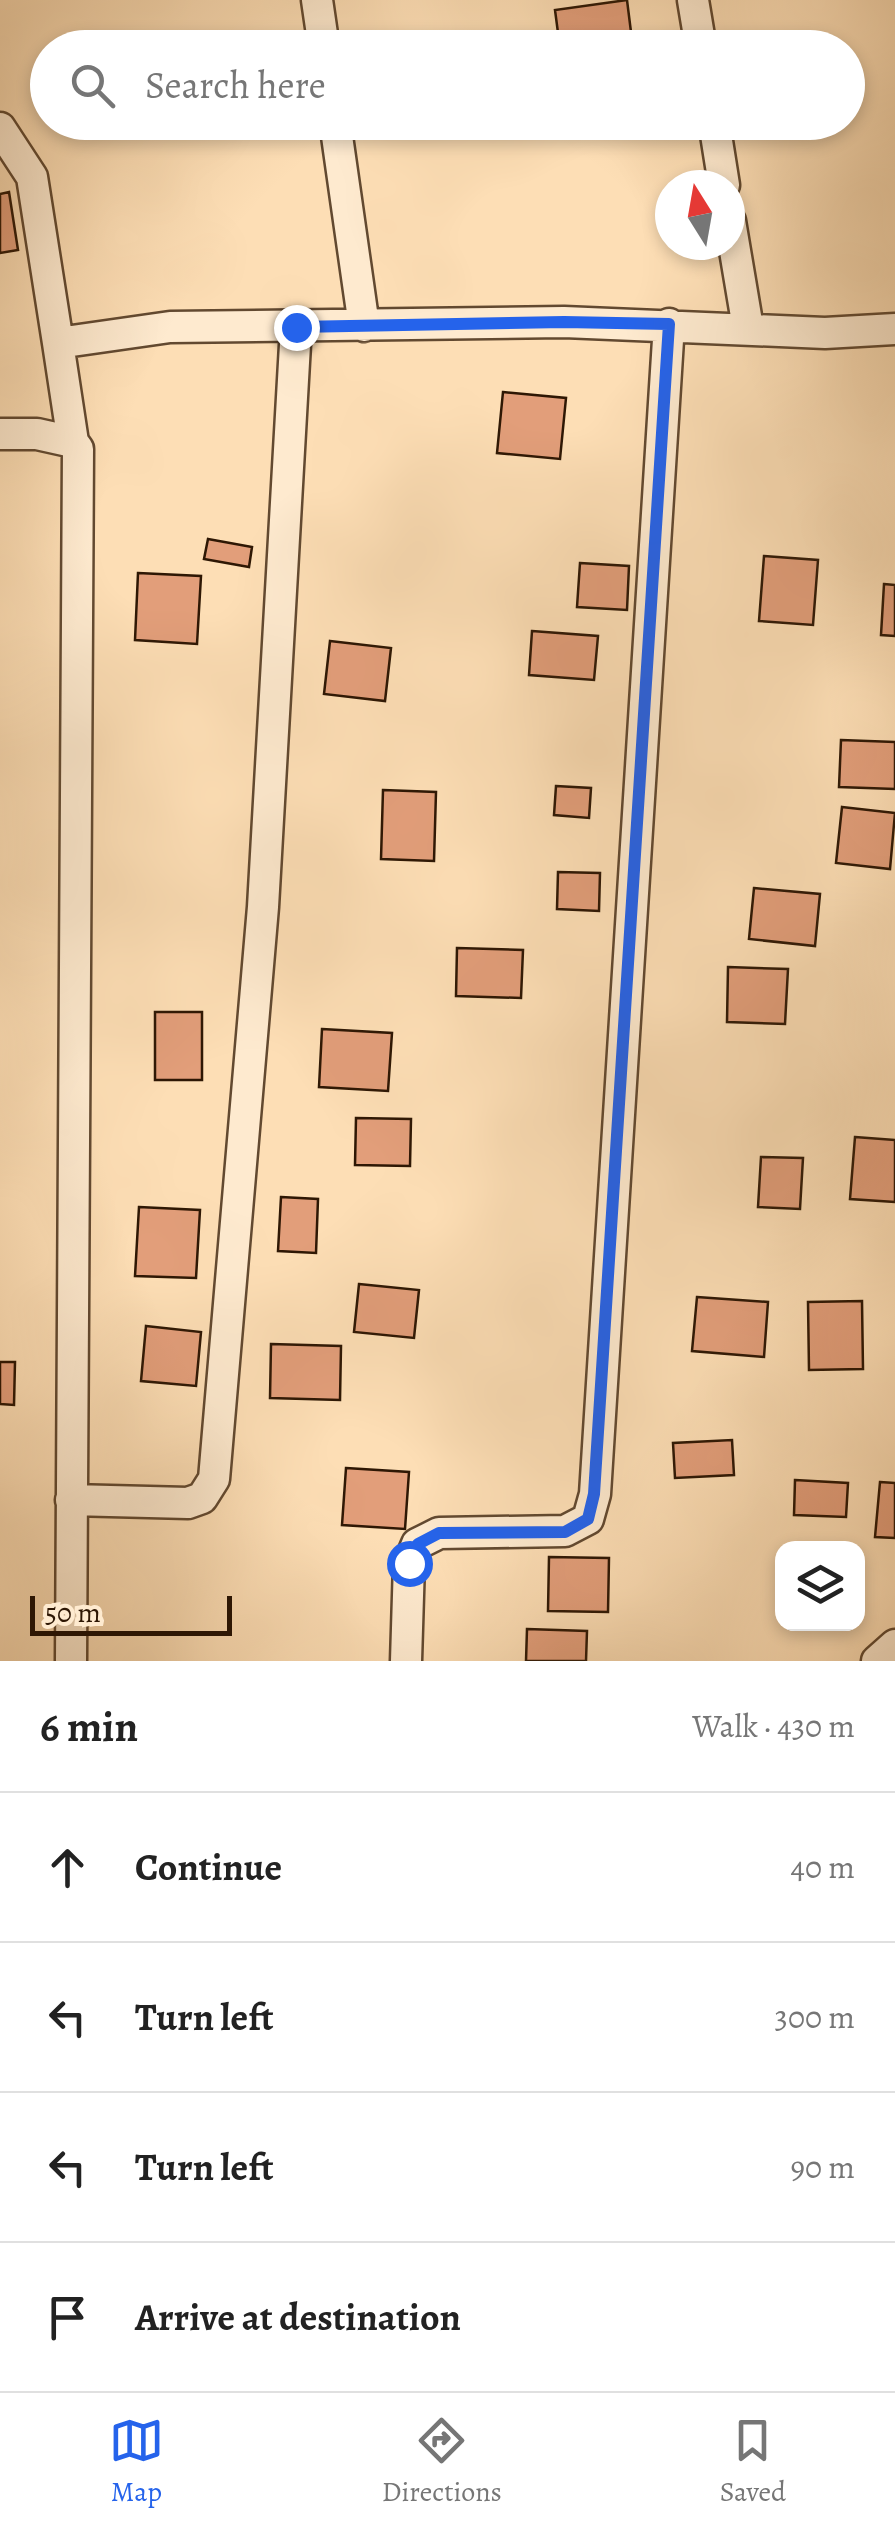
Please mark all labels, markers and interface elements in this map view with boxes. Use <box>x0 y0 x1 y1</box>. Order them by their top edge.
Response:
search box <box>30 30 865 140</box>
icon: search <box>65 58 120 113</box>
text: Search here <box>145 59 326 111</box>
north arrow <box>655 170 745 260</box>
route end <box>274 305 320 351</box>
route start <box>387 1541 433 1587</box>
map controls <box>775 1541 865 1631</box>
button: layers <box>775 1541 865 1631</box>
scale bar <box>30 1591 232 1636</box>
text: 50 m <box>45 1594 101 1632</box>
text: 6 min <box>40 1698 138 1755</box>
text: Walk · 430 m <box>692 1704 855 1748</box>
icon: ahead <box>40 1840 95 1895</box>
text: Continue <box>135 1841 282 1893</box>
text: 40 m <box>790 1845 855 1889</box>
icon: left <box>40 1990 95 2045</box>
text: Turn left <box>135 1991 274 2043</box>
text: 300 m <box>775 1995 855 2039</box>
icon: left <box>40 2140 95 2195</box>
text: Turn left <box>135 2141 274 2193</box>
text: 90 m <box>790 2145 855 2189</box>
icon: arrive <box>40 2290 95 2345</box>
text: Arrive at destination <box>135 2291 461 2343</box>
tab: Map <box>109 2413 164 2511</box>
tab: Directions <box>382 2413 502 2511</box>
tab: Saved <box>720 2413 786 2511</box>

